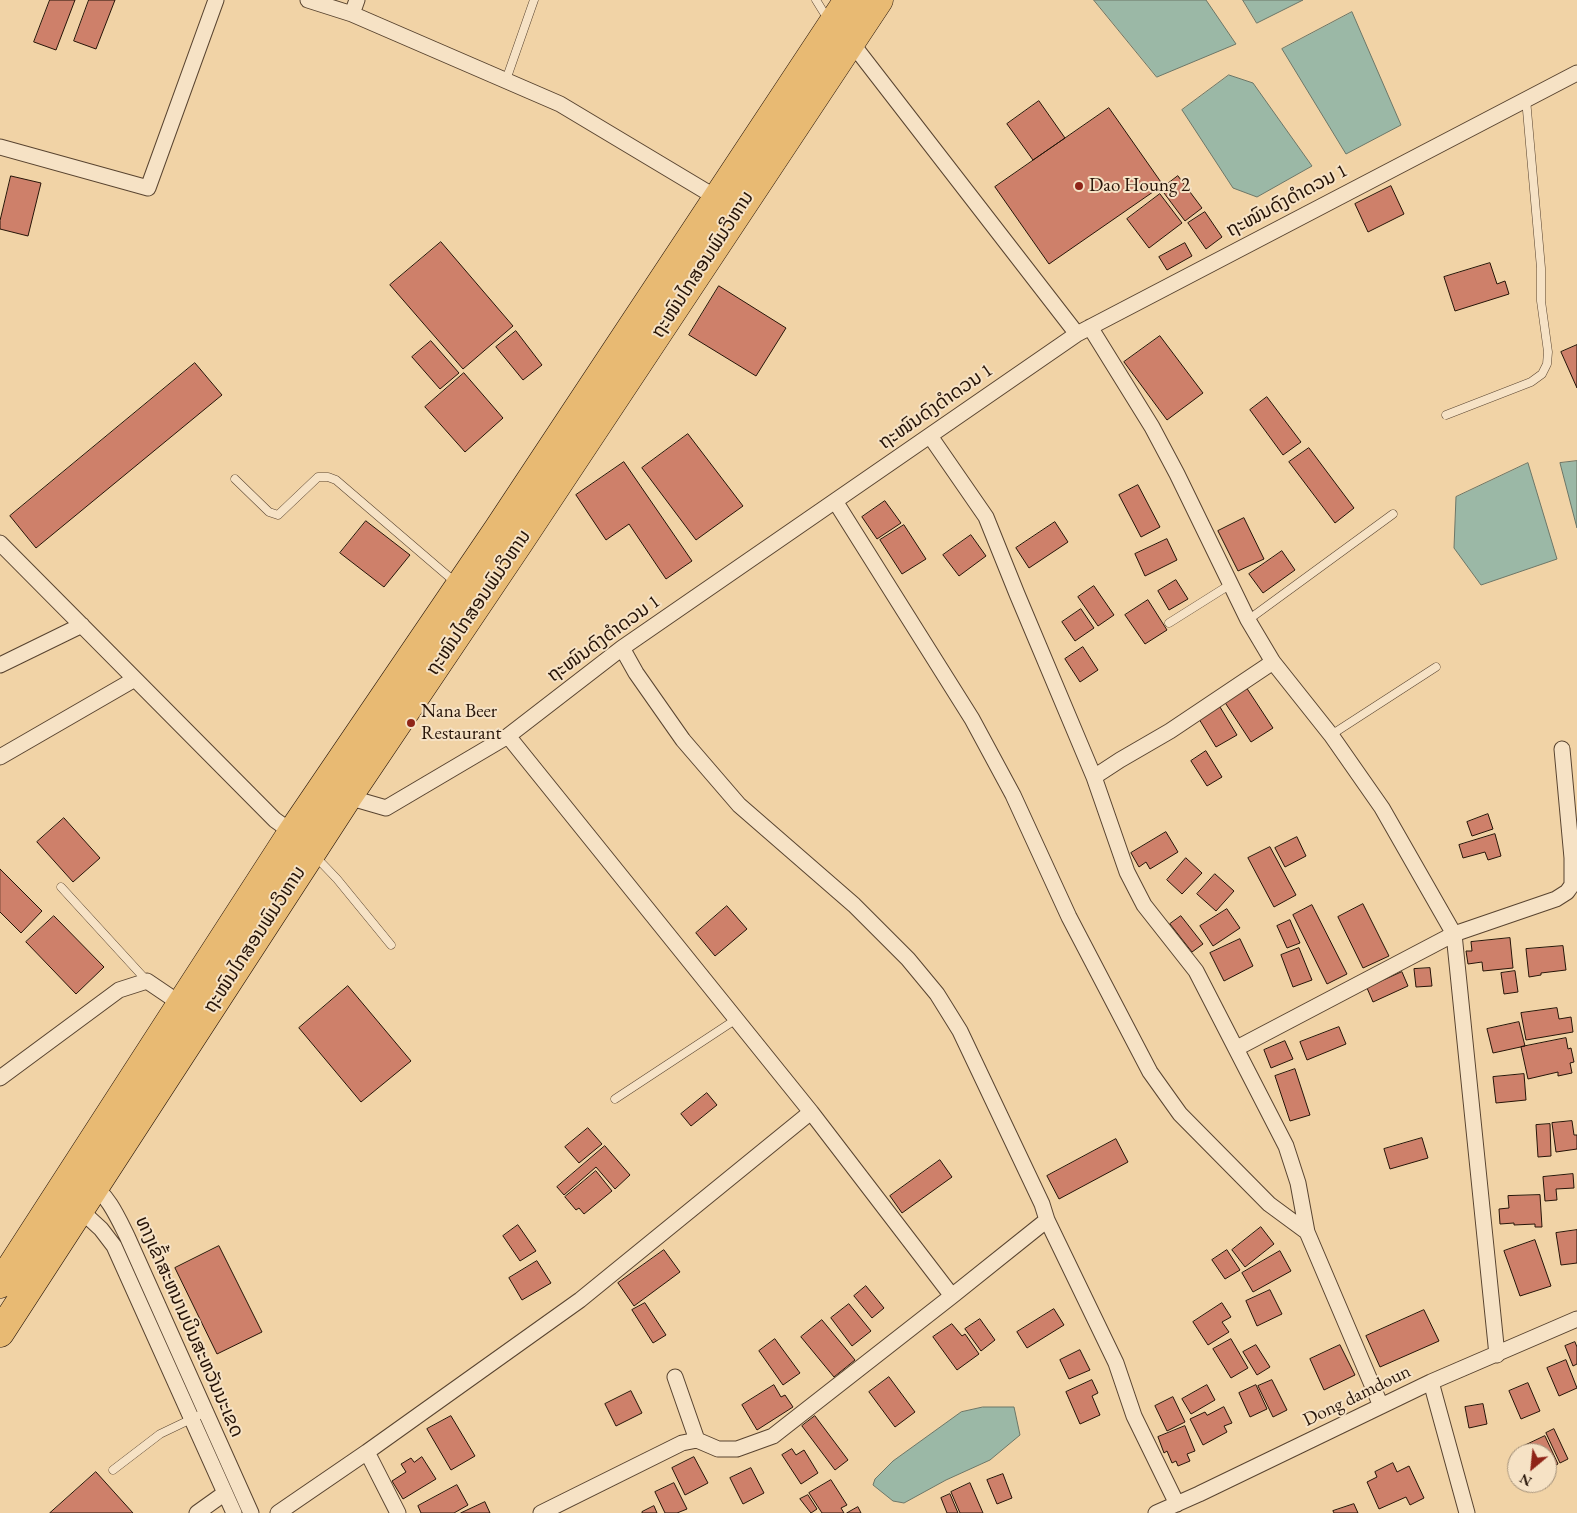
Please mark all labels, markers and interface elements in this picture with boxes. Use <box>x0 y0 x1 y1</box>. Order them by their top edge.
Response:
street label: ຖະໜົນດົງດຳດວນ 1 <box>1222 159 1352 243</box>
place label: Dao Houng 2 <box>1089 175 1190 197</box>
marker: Dao Houng 2 <box>1073 180 1085 192</box>
street label: ຖະໜົນໄກສອນພົມວິຫານ <box>647 187 759 343</box>
street label: ຖະໜົນດົງດຳດວນ 1 <box>875 359 997 455</box>
street label: ຖະໜົນໄກສອນພົມວິຫານ <box>422 526 536 680</box>
street label: ຖະໜົນດົງດຳດວນ 1 <box>543 590 665 688</box>
place label: Nana Beer Restaurant <box>421 701 502 745</box>
marker: Nana Beer Restaurant <box>405 717 417 729</box>
street label: ຖະໜົນໄກສອນພົມວິຫານ <box>199 862 311 1018</box>
street label: ທາງເຂົ້າສະຫນາມບິນສະຫວັນນະເຂດ <box>130 1213 248 1441</box>
street label: Dong damdoun <box>1299 1360 1415 1432</box>
north arrow <box>1507 1443 1557 1493</box>
text: N <box>1516 1470 1535 1491</box>

